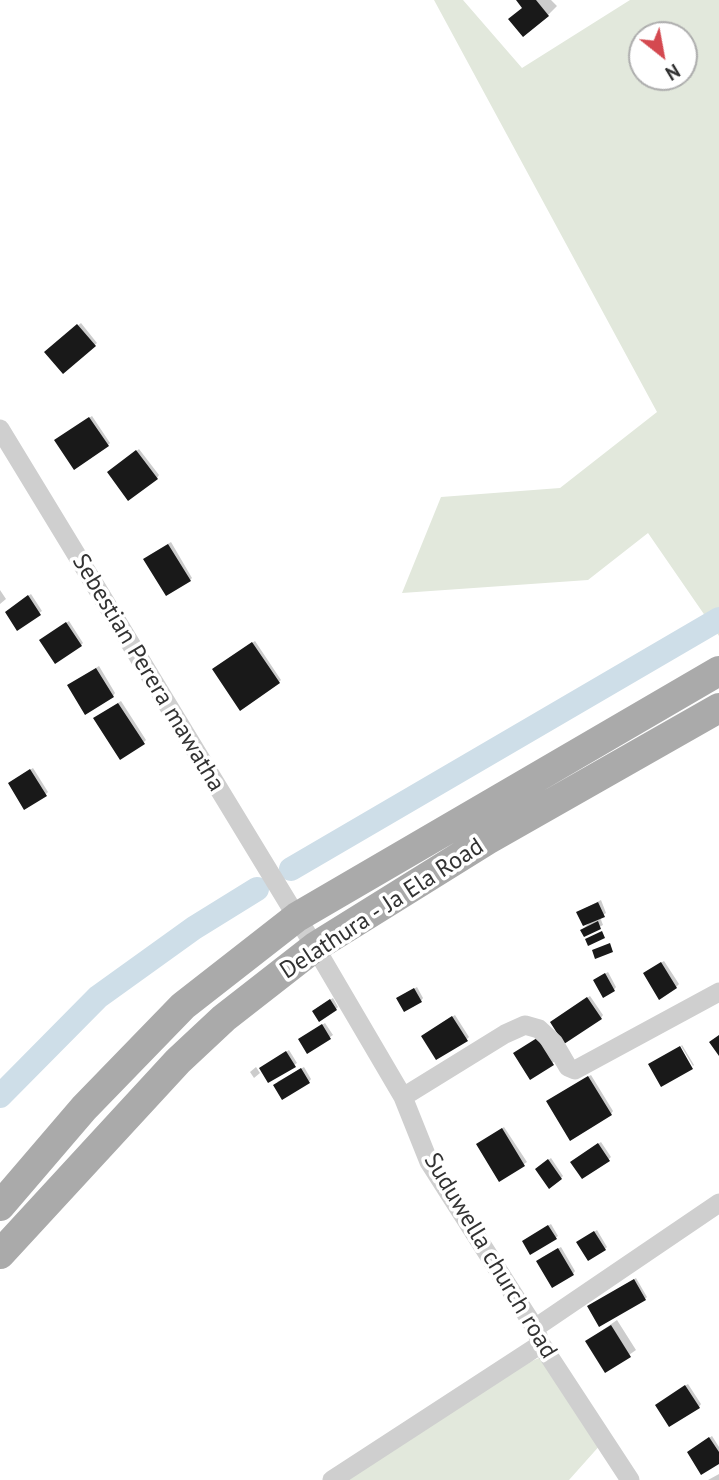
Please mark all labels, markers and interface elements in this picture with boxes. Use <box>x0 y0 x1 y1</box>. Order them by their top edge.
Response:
north arrow <box>628 21 698 91</box>
text: N <box>661 59 684 86</box>
street label: Sebestian Perera mawatha <box>66 549 230 797</box>
street label: Delathura - Ja Ela Road <box>275 832 489 986</box>
street label: Suduwella church road <box>417 1148 563 1364</box>

